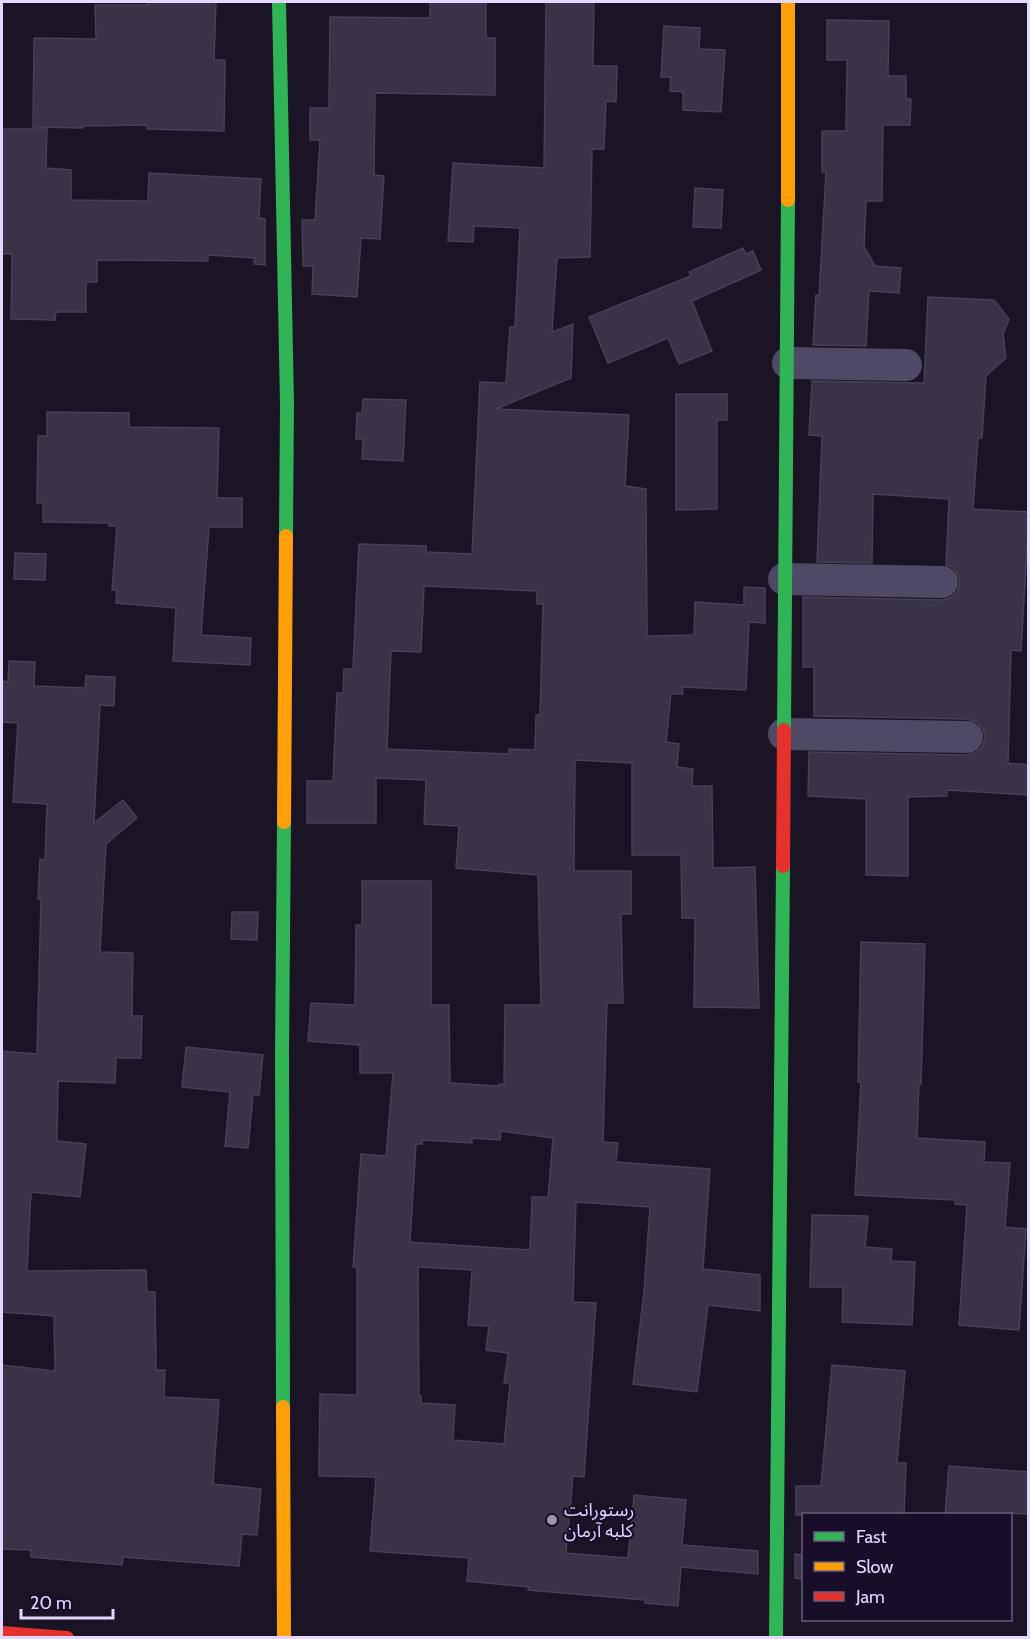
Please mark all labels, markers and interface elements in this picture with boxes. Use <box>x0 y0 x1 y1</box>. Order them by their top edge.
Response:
place label: رستورانت کلبه آرمان <box>564 1499 634 1542</box>
marker: رستورانت کلبه آرمان <box>545 1513 559 1527</box>
legend <box>802 1513 1012 1621</box>
text: Fast <box>856 1526 887 1548</box>
text: Slow <box>856 1556 893 1578</box>
scale bar <box>21 1582 112 1620</box>
text: Jam <box>855 1586 885 1608</box>
text: 20 m <box>30 1592 72 1614</box>

